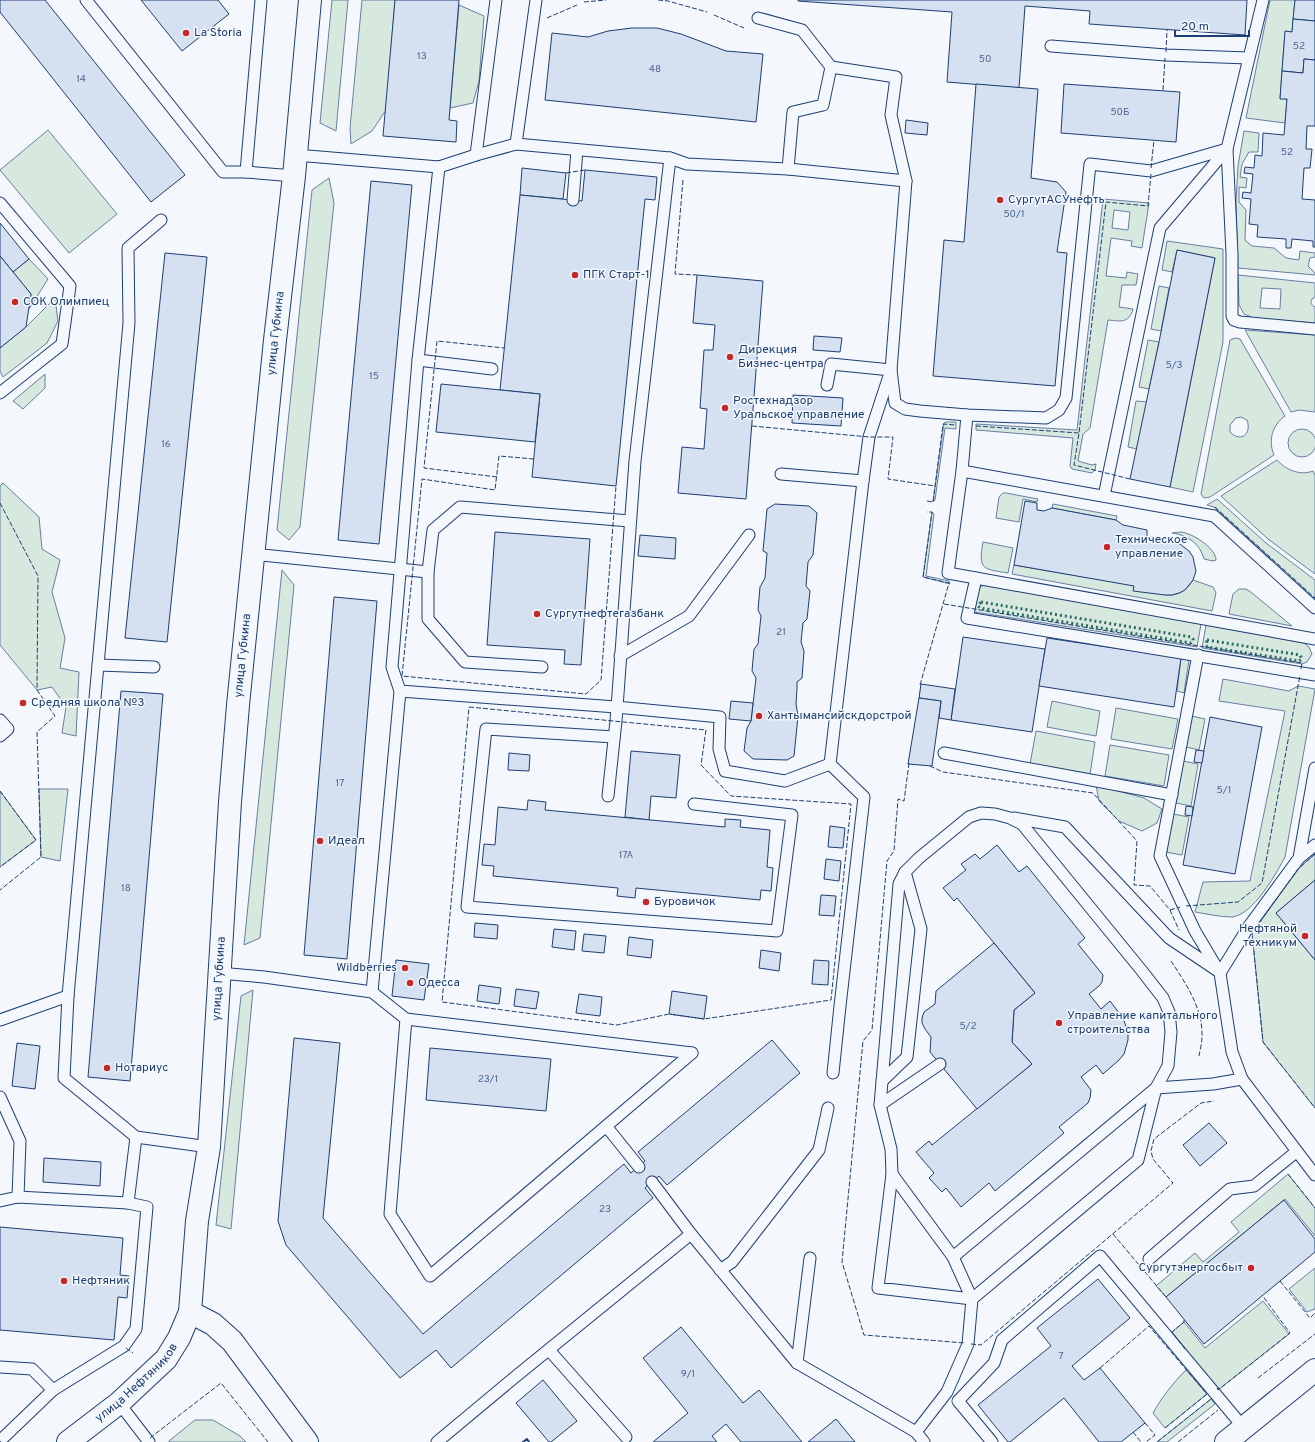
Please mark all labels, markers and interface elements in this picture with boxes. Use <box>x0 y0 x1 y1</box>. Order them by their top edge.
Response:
scale bar <box>1175 12 1249 38</box>
text: 20 m <box>1181 19 1209 35</box>
place label: La Storia <box>194 25 242 41</box>
marker: La Storia <box>181 28 191 38</box>
house number: 52 <box>1293 40 1305 53</box>
house number: 13 <box>417 50 427 63</box>
house number: 50 <box>979 53 991 66</box>
house number: 48 <box>649 63 661 76</box>
house number: 14 <box>76 73 86 86</box>
house number: 50Б <box>1110 106 1130 119</box>
house number: 52 <box>1281 146 1293 159</box>
place label: СургутАСУнефть <box>1008 192 1105 208</box>
marker: СургутАСУнефть <box>995 195 1005 205</box>
house number: 50/1 <box>1003 208 1025 221</box>
place label: ПГК Старт-1 <box>583 267 650 283</box>
marker: ПГК Старт-1 <box>570 270 580 280</box>
street label: улица Губкина <box>263 290 289 376</box>
place label: СОК Олимпиец <box>23 294 109 310</box>
marker: СОК Олимпиец <box>10 297 20 307</box>
place label: Дирекция Бизнес-центра <box>738 342 824 372</box>
marker: Дирекция Бизнес-центра <box>725 352 735 362</box>
house number: 5/3 <box>1165 359 1183 372</box>
house number: 15 <box>369 370 379 383</box>
place label: Ростехнадзор Уральское управление <box>733 393 864 423</box>
marker: Ростехнадзор Уральское управление <box>720 403 730 413</box>
house number: 16 <box>161 438 171 451</box>
place label: Техническое управление <box>1115 532 1187 562</box>
marker: Техническое управление <box>1102 542 1112 552</box>
place label: Сургутнефтегазбанк <box>545 606 664 622</box>
marker: Сургутнефтегазбанк <box>532 609 542 619</box>
street label: улица Губкина <box>231 613 255 699</box>
house number: 21 <box>776 626 786 639</box>
place label: Средняя школа №3 <box>31 695 144 711</box>
marker: Средняя школа №3 <box>18 698 28 708</box>
place label: Хантымансийскдорстрой <box>767 708 912 724</box>
marker: Хантымансийскдорстрой <box>754 711 764 721</box>
house number: 17 <box>336 777 344 790</box>
house number: 5/1 <box>1217 784 1231 797</box>
place label: Идеал <box>328 833 365 849</box>
marker: Идеал <box>315 836 325 846</box>
house number: 17А <box>619 849 633 862</box>
house number: 18 <box>121 882 131 895</box>
place label: Буровичок <box>654 894 716 910</box>
marker: Буровичок <box>641 897 651 907</box>
place label: Нефтяной техникум <box>1239 921 1297 951</box>
marker: Нефтяной техникум <box>1300 931 1310 941</box>
street label: улица Губкина <box>209 936 230 1021</box>
place label: Wildberries <box>336 960 397 976</box>
marker: Wildberries <box>400 963 410 973</box>
place label: Одесса <box>418 975 460 991</box>
marker: Одесса <box>405 978 415 988</box>
place label: Управление капитального строительства <box>1067 1008 1218 1038</box>
marker: Управление капитального строительства <box>1054 1018 1064 1028</box>
house number: 5/2 <box>959 1020 977 1033</box>
place label: Нотариус <box>115 1060 168 1076</box>
marker: Нотариус <box>102 1063 112 1073</box>
house number: 23/1 <box>478 1073 498 1086</box>
house number: 23 <box>599 1203 611 1216</box>
place label: Сургутэнергосбыт <box>1139 1260 1244 1276</box>
marker: Сургутэнергосбыт <box>1246 1263 1256 1273</box>
place label: Нефтяник <box>72 1273 130 1289</box>
marker: Нефтяник <box>59 1276 69 1286</box>
street label: улица Нефтяников <box>92 1340 182 1426</box>
house number: 7 <box>1058 1350 1064 1363</box>
house number: 9/1 <box>681 1368 695 1381</box>

